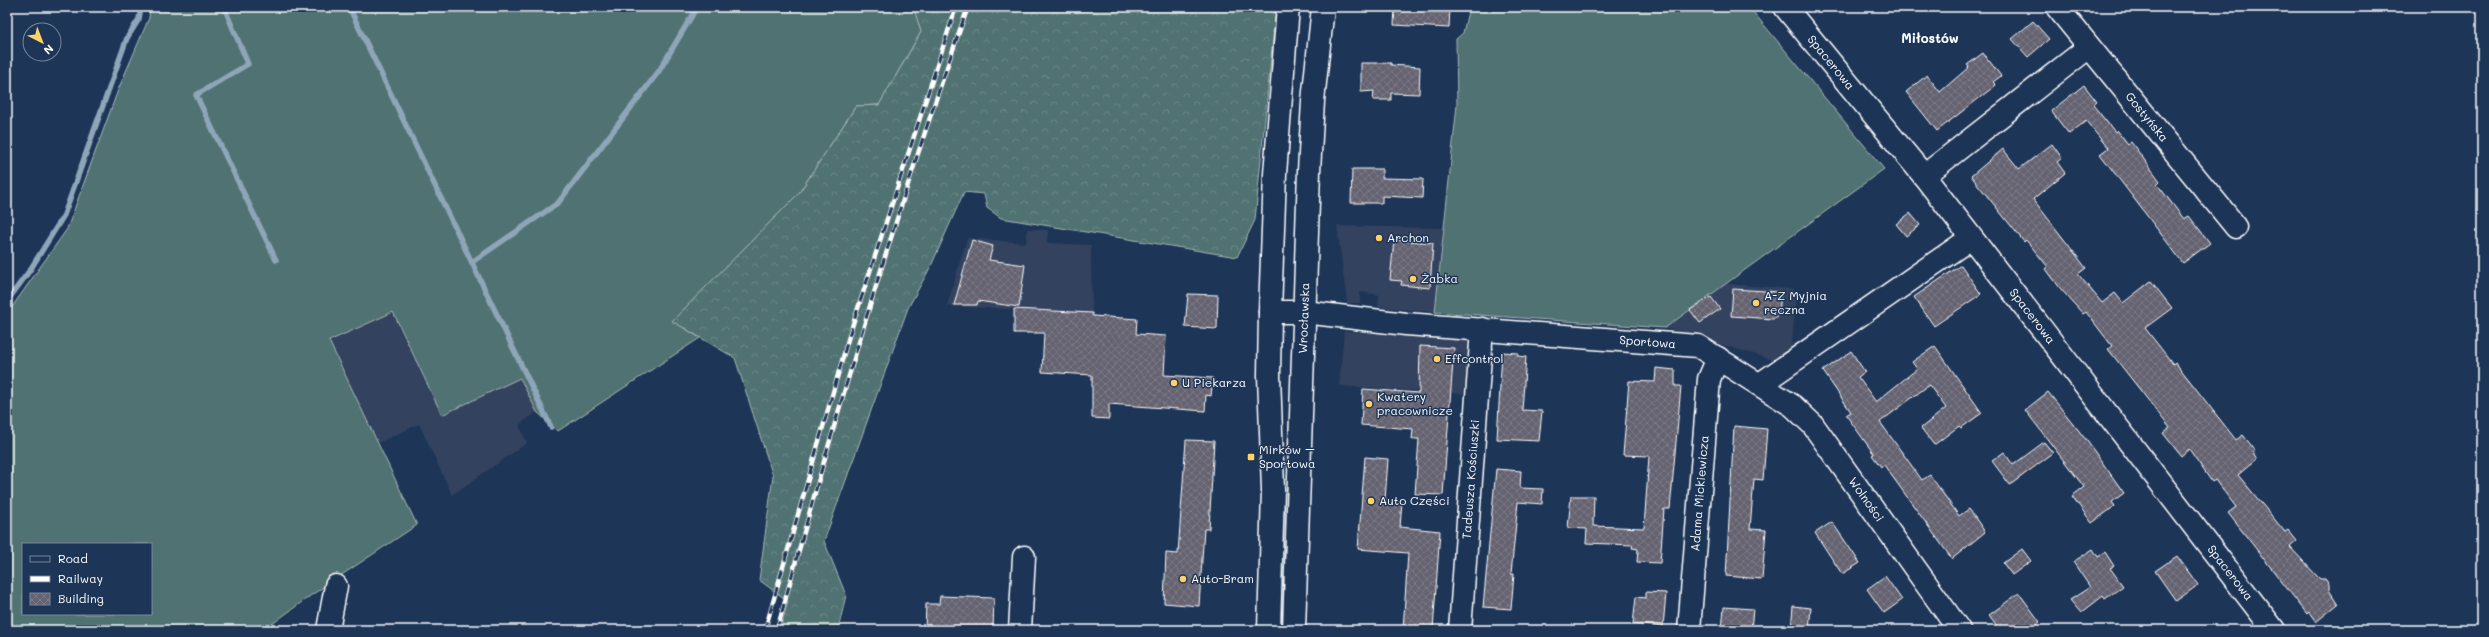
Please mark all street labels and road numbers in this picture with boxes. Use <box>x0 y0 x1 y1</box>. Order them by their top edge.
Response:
street label: Spacerowa <box>1804 31 1859 93</box>
street label: Gostyńska <box>2122 88 2172 145</box>
street label: Wrocławska <box>1294 282 1312 354</box>
street label: Spacerowa <box>2006 285 2059 347</box>
street label: Sportowa <box>1619 331 1676 351</box>
street label: Tadeusza Kościuszki <box>1458 419 1482 540</box>
street label: Adama Mickiewicza <box>1686 435 1711 552</box>
street label: Wolności <box>1846 474 1888 524</box>
street label: Spacerowa <box>2204 541 2257 603</box>

